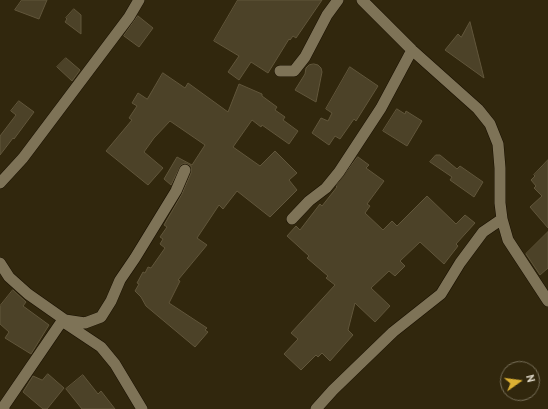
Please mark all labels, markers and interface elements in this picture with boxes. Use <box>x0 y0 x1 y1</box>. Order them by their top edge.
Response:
north arrow <box>500 361 540 401</box>
text: N <box>523 373 538 384</box>

